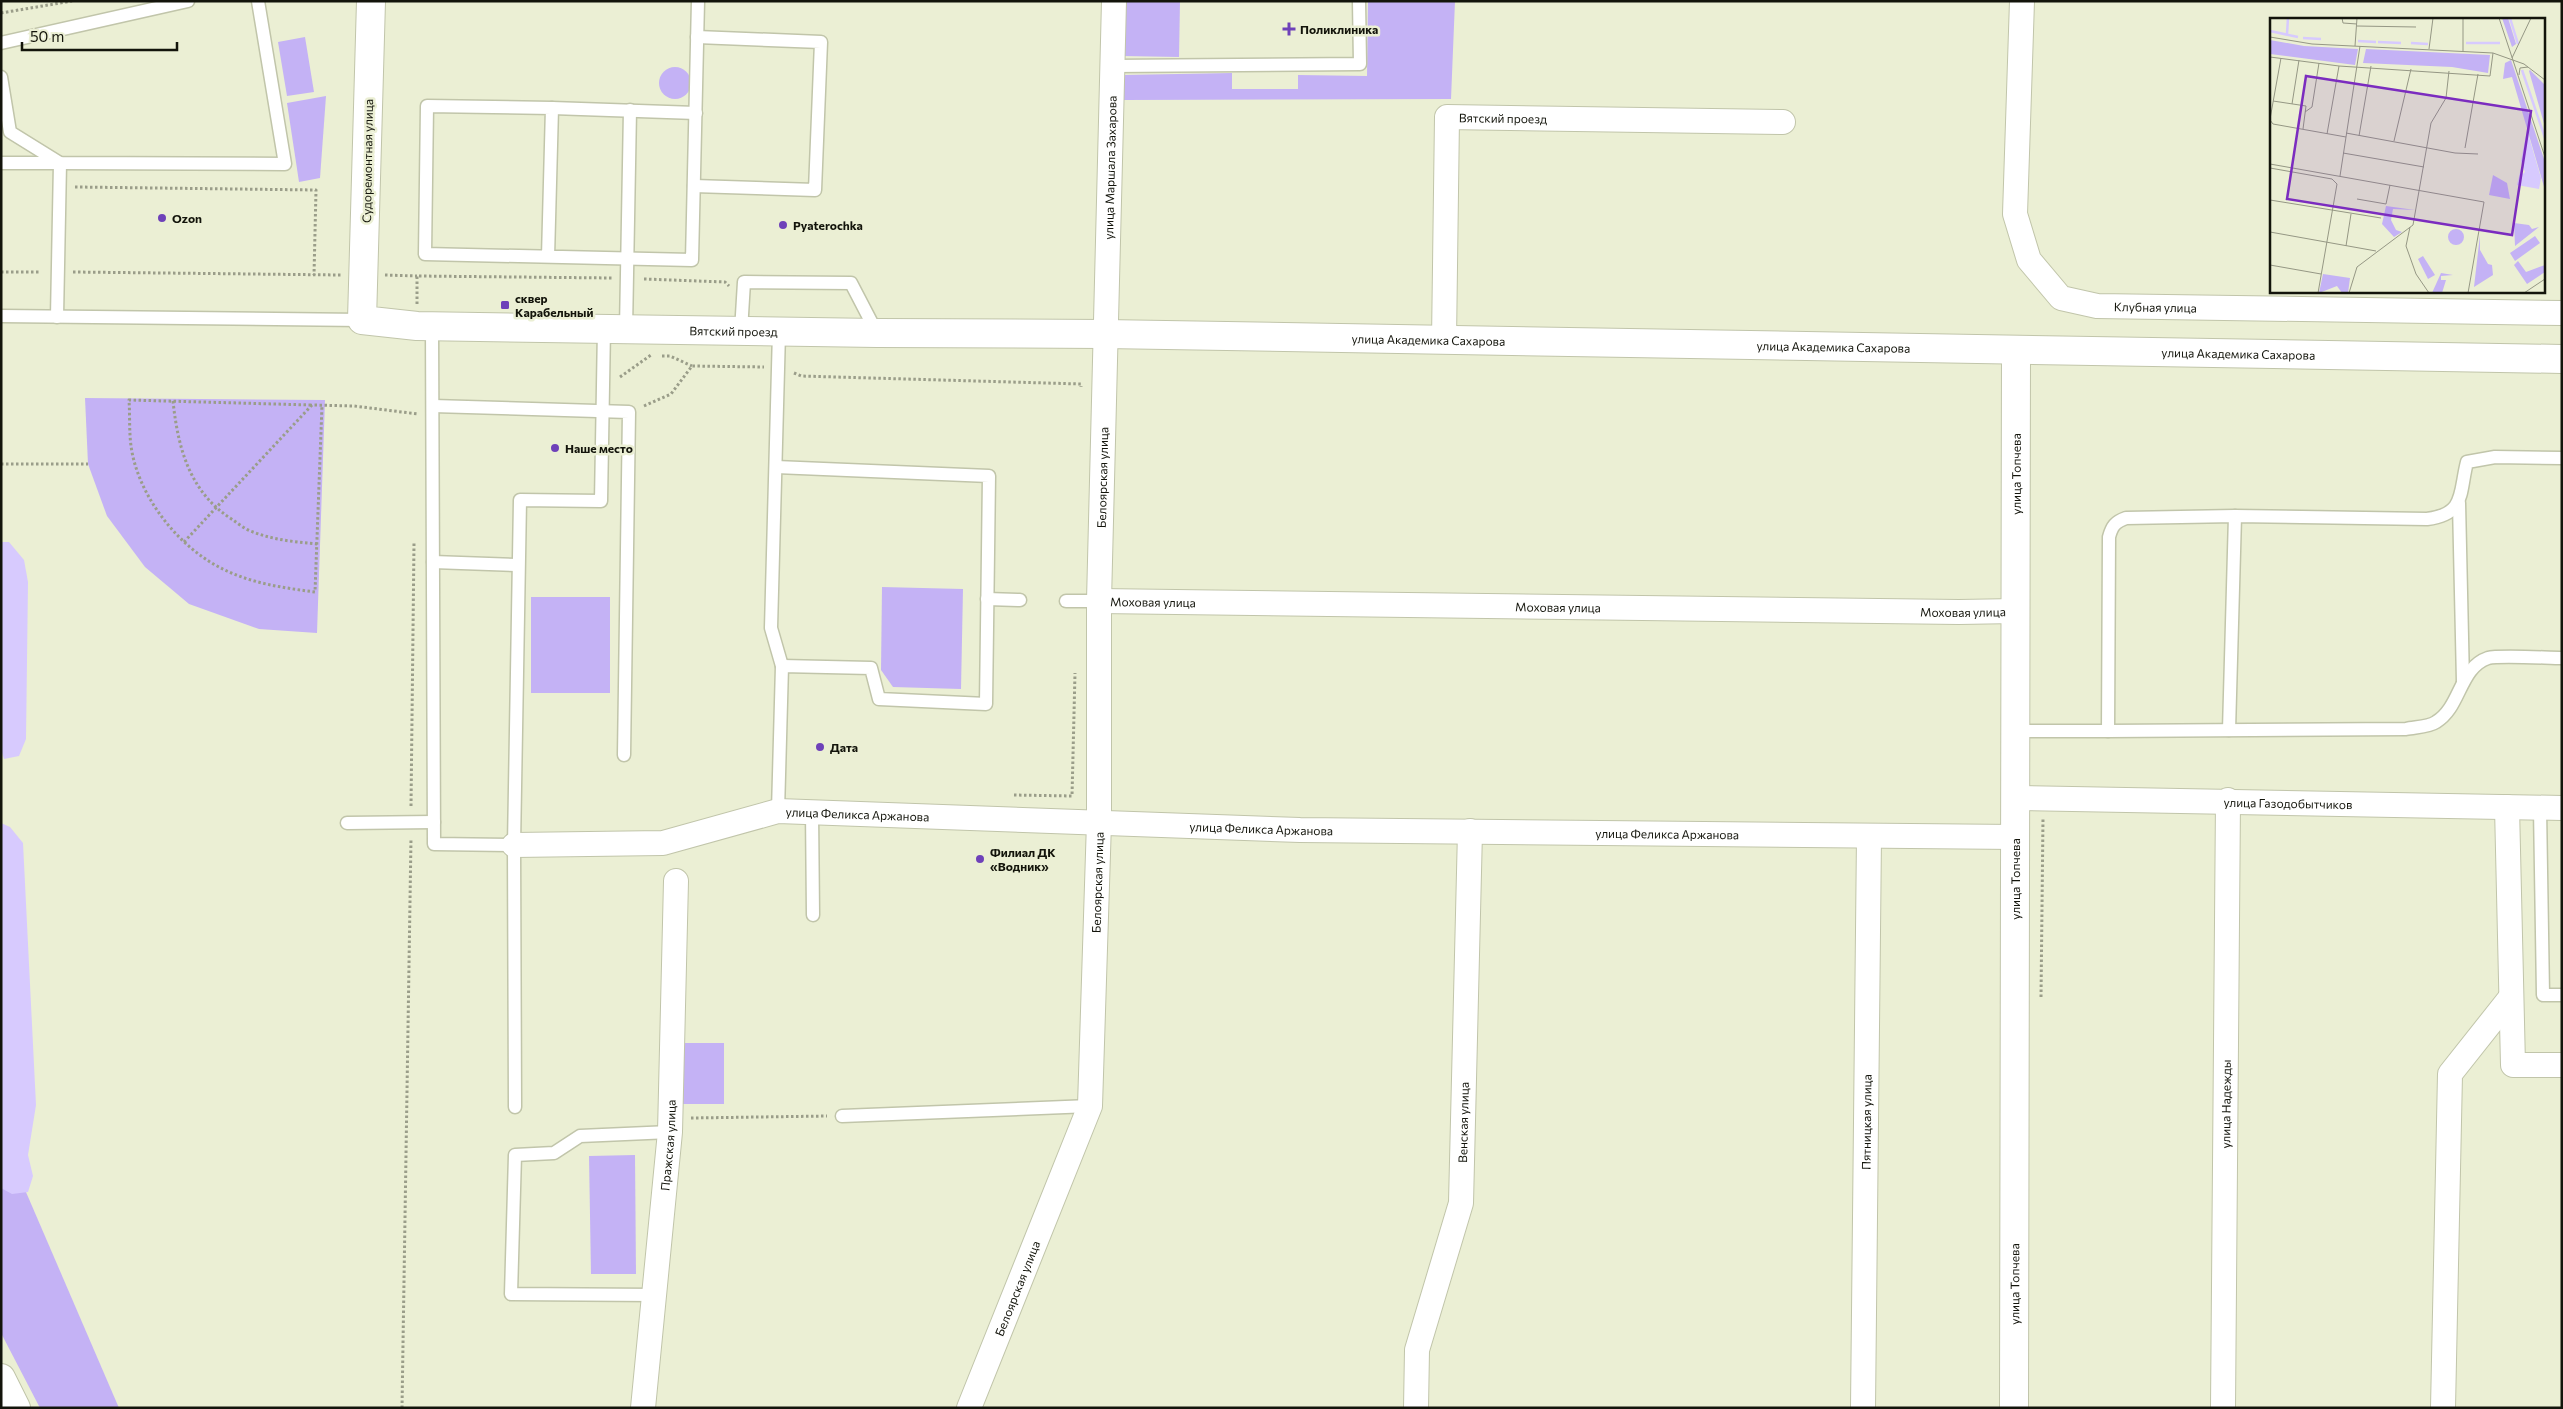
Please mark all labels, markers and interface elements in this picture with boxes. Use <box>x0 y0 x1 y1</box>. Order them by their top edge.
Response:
inset map <box>2270 18 2546 292</box>
scale bar <box>22 20 178 52</box>
marker: Поликлиника <box>1282 22 1296 36</box>
place label: Поликлиника <box>1300 22 1378 36</box>
text: 50 m <box>30 27 64 45</box>
street label: улица Маршала Захарова <box>1101 95 1119 240</box>
street label: Судоремонтная улица <box>359 99 375 223</box>
street label: Вятский проезд <box>1459 110 1547 125</box>
place label: Ozon <box>172 211 202 225</box>
marker: Ozon <box>156 212 168 224</box>
place label: Pyaterochka <box>793 218 863 232</box>
marker: Pyaterochka <box>777 219 789 231</box>
place label: сквер Карабельный <box>515 291 593 319</box>
marker: сквер Карабельный <box>499 299 511 311</box>
street label: Клубная улица <box>2114 299 2197 315</box>
street label: Вятский проезд <box>689 323 778 338</box>
street label: улица Академика Сахарова <box>1351 331 1505 348</box>
street label: улица Академика Сахарова <box>1756 338 1910 355</box>
street label: улица Академика Сахарова <box>2161 345 2315 362</box>
street label: Белоярская улица <box>1094 427 1110 528</box>
street label: улица Топчева <box>2009 433 2023 515</box>
place label: Наше место <box>565 441 633 455</box>
marker: Наше место <box>549 442 561 454</box>
street label: Моховая улица <box>1110 594 1196 609</box>
street label: Моховая улица <box>1515 599 1601 614</box>
street label: Моховая улица <box>1920 604 2006 619</box>
place label: Дата <box>830 740 858 754</box>
marker: Дата <box>814 741 826 753</box>
street label: улица Газодобытчиков <box>2223 795 2353 811</box>
street label: улица Феликса Аржанова <box>786 804 930 824</box>
street label: улица Феликса Аржанова <box>1189 819 1333 837</box>
street label: улица Феликса Аржанова <box>1595 826 1739 841</box>
street label: Белоярская улица <box>1088 832 1106 933</box>
street label: улица Топчева <box>2008 838 2022 920</box>
place label: Филиал ДК «Водник» <box>990 845 1056 873</box>
marker: Филиал ДК «Водник» <box>974 853 986 865</box>
street label: улица Надежды <box>2218 1059 2233 1149</box>
street label: Пятницкая улица <box>1858 1074 1874 1170</box>
street label: Венская улица <box>1455 1082 1471 1163</box>
street label: Пражская улица <box>657 1099 678 1191</box>
street label: Белоярская улица <box>992 1239 1042 1338</box>
street label: улица Топчева <box>2007 1243 2021 1325</box>

